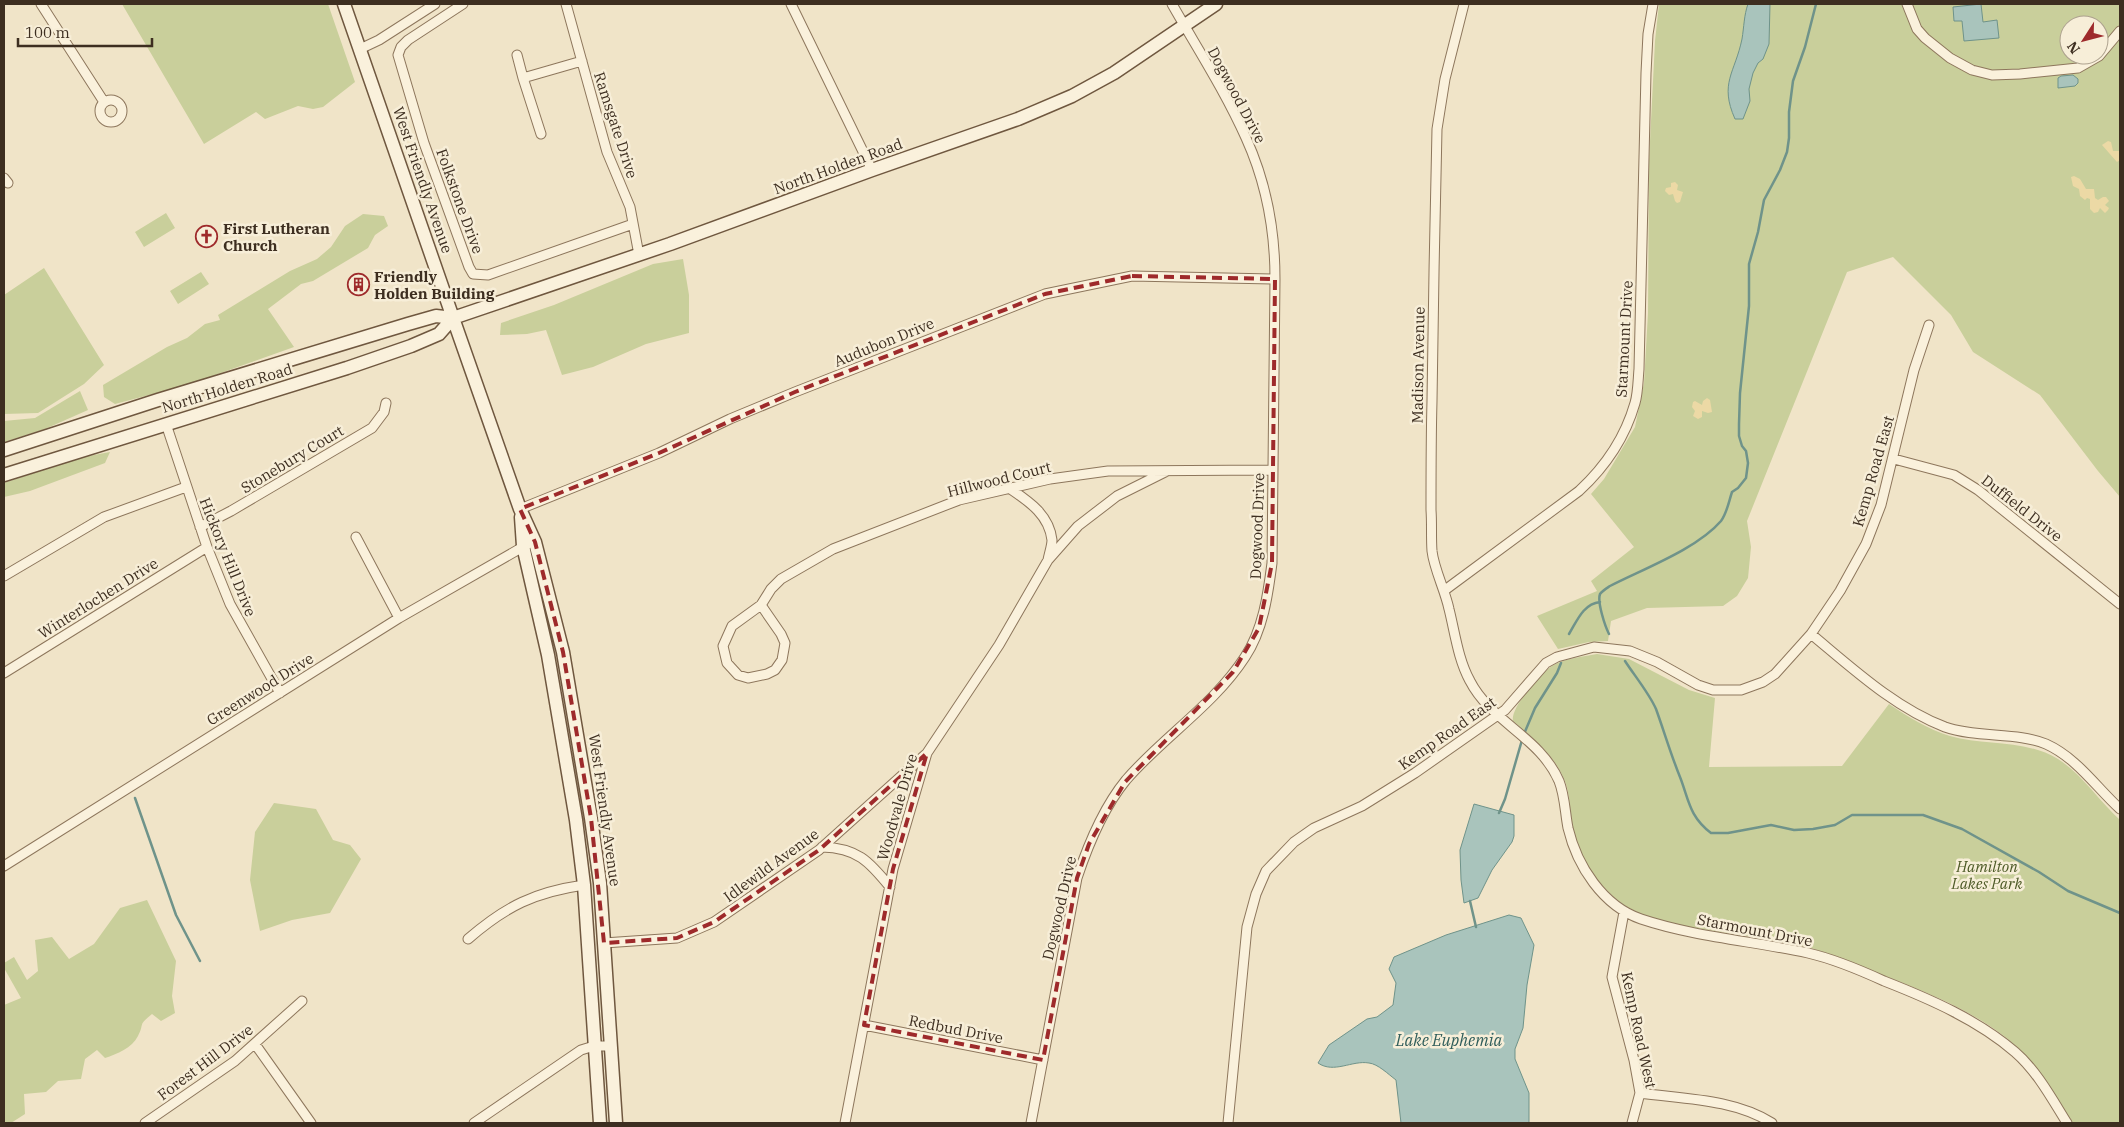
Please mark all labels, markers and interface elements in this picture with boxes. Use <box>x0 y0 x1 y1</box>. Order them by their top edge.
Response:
scale bar <box>18 15 151 47</box>
north arrow <box>2059 15 2109 65</box>
text: 100 m <box>25 23 70 42</box>
text: N <box>2063 38 2084 57</box>
street label: Dogwood Drive <box>1204 44 1270 146</box>
street label: Ramsgate Drive <box>590 69 642 181</box>
street label: West Friendly Avenue <box>389 104 457 256</box>
street label: North Holden Road <box>771 134 905 198</box>
street label: Folkstone Drive <box>432 146 488 256</box>
place label: First Lutheran Church <box>223 219 330 255</box>
church icon: First Lutheran Church <box>195 225 219 249</box>
place label: Friendly Holden Building <box>374 267 495 303</box>
building icon: Friendly Holden Building <box>346 273 370 297</box>
street label: Starmount Drive <box>1611 280 1637 398</box>
street label: Madison Avenue <box>1407 306 1429 424</box>
street label: Audubon Drive <box>831 313 937 371</box>
street label: North Holden Road <box>159 359 295 417</box>
street label: Kemp Road East <box>1848 413 1898 529</box>
street label: Stonebury Court <box>237 421 347 497</box>
street label: Hillwood Court <box>945 457 1053 501</box>
street label: Duffield Drive <box>1978 470 2066 546</box>
street label: Dogwood Drive <box>1246 472 1268 580</box>
street label: Hickory Hill Drive <box>195 495 261 619</box>
street label: Winterlochen Drive <box>35 553 161 643</box>
street label: Greenwood Drive <box>203 649 317 729</box>
street label: Kemp Road East <box>1395 692 1499 774</box>
street label: West Friendly Avenue <box>585 733 625 887</box>
street label: Woodvale Drive <box>873 751 921 863</box>
street label: Idlewild Avenue <box>720 824 822 906</box>
street label: Dogwood Drive <box>1038 854 1080 962</box>
park label: Hamilton Lakes Park <box>1951 857 2022 893</box>
street label: Starmount Drive <box>1696 909 1814 951</box>
street label: Kemp Road West <box>1617 970 1661 1090</box>
street label: Redbud Drive <box>907 1011 1005 1047</box>
street label: Forest Hill Drive <box>153 1020 257 1104</box>
water label: Lake Euphemia <box>1395 1030 1502 1050</box>

